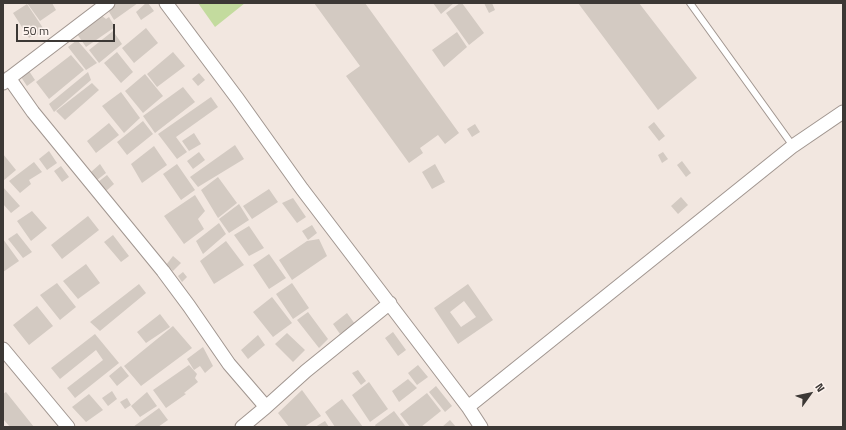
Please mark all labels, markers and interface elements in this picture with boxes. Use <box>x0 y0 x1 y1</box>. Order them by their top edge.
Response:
scale bar <box>18 16 117 42</box>
text: 50 m <box>23 21 49 40</box>
north arrow <box>790 374 830 414</box>
text: N <box>811 380 829 395</box>

